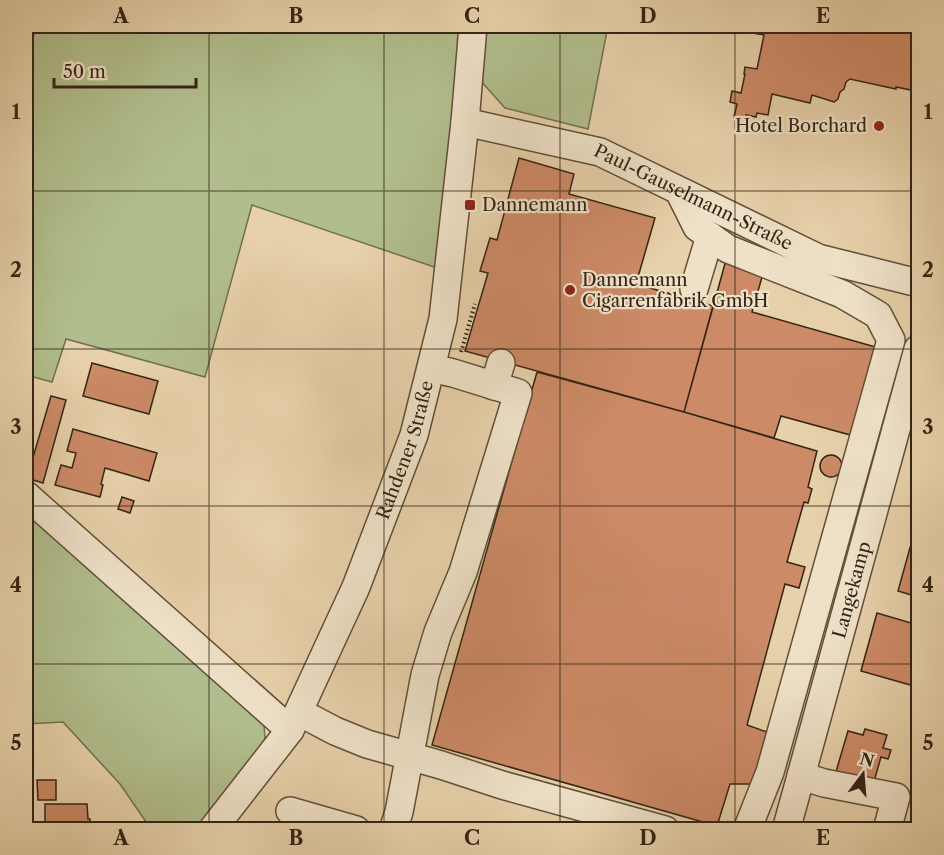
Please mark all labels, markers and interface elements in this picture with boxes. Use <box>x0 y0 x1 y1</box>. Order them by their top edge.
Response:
text: A <box>112 4 129 28</box>
text: B <box>289 4 304 28</box>
text: C <box>464 4 480 28</box>
text: D <box>639 4 657 28</box>
text: E <box>816 4 830 28</box>
scale bar <box>54 51 196 89</box>
text: 50 m <box>63 61 106 83</box>
text: 1 <box>12 100 21 124</box>
text: 1 <box>924 100 933 124</box>
place label: Hotel Borchard <box>735 115 867 137</box>
marker: Hotel Borchard <box>872 119 886 133</box>
street label: Paul-Gauselmann-Straße <box>590 140 796 255</box>
place label: Dannemann <box>482 194 587 216</box>
marker: Dannemann <box>463 198 477 212</box>
text: 2 <box>10 258 22 282</box>
text: 2 <box>922 258 934 282</box>
place label: Dannemann Cigarrenfabrik GmbH <box>582 269 768 312</box>
marker: Dannemann Cigarrenfabrik GmbH <box>563 283 577 297</box>
street label: Rahdener Straße <box>372 378 438 523</box>
text: 3 <box>10 415 22 439</box>
text: 3 <box>922 415 934 439</box>
street label: Langekamp <box>828 539 876 641</box>
text: 4 <box>10 573 22 597</box>
text: 4 <box>922 573 934 597</box>
text: 5 <box>10 731 22 755</box>
text: 5 <box>922 731 934 755</box>
north arrow <box>833 744 893 804</box>
text: N <box>858 748 877 771</box>
text: A <box>112 826 129 850</box>
text: B <box>289 826 304 850</box>
text: C <box>464 826 480 850</box>
text: D <box>639 826 657 850</box>
text: E <box>816 826 830 850</box>

